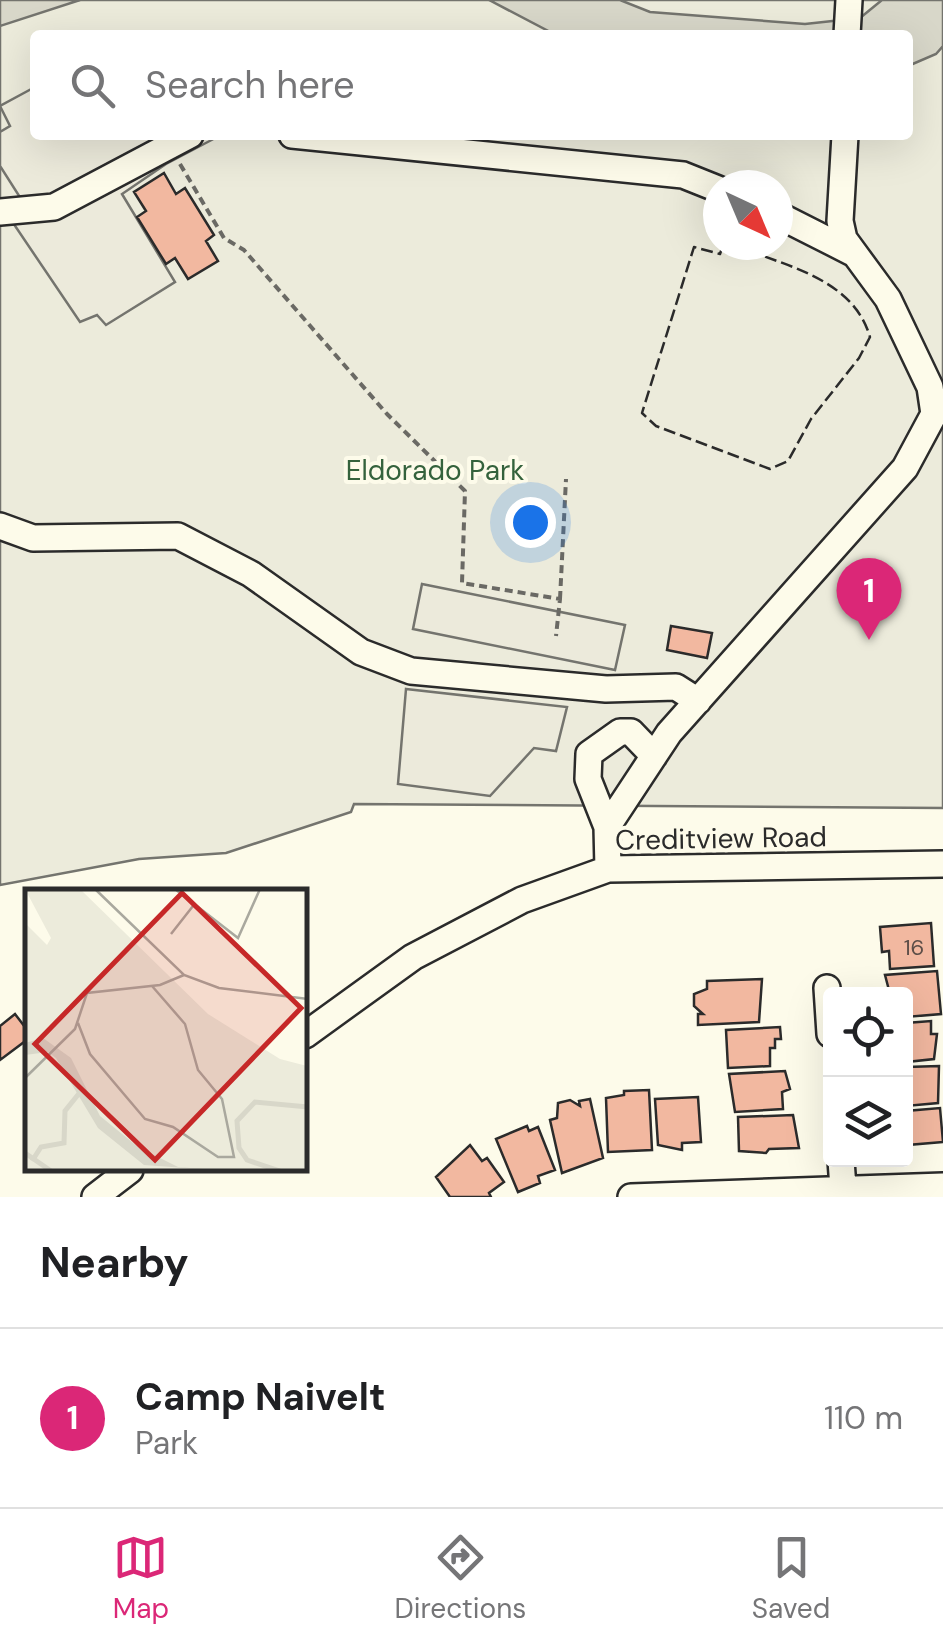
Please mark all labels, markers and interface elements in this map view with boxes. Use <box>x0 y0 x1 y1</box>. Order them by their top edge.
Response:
search box <box>30 30 913 140</box>
icon: search <box>65 58 120 113</box>
text: Search here <box>145 60 355 110</box>
north arrow <box>703 170 793 260</box>
park label: Eldorado Park <box>346 452 524 489</box>
your location <box>505 497 556 548</box>
pin: 1 <box>836 558 902 640</box>
street label: Creditview Road <box>615 818 827 859</box>
inset map <box>25 889 308 1172</box>
house number: 16 <box>904 933 924 962</box>
map controls <box>823 987 913 1167</box>
button: locate <box>823 987 913 1077</box>
button: layers <box>823 1077 913 1167</box>
text: Nearby <box>40 1235 189 1290</box>
text: Camp Naivelt <box>135 1372 385 1422</box>
text: 1 <box>67 1397 78 1439</box>
text: 110 m <box>824 1397 903 1439</box>
text: Park <box>135 1422 198 1464</box>
tab: Map <box>113 1530 169 1627</box>
tab: Directions <box>395 1530 526 1627</box>
tab: Saved <box>752 1530 830 1627</box>

